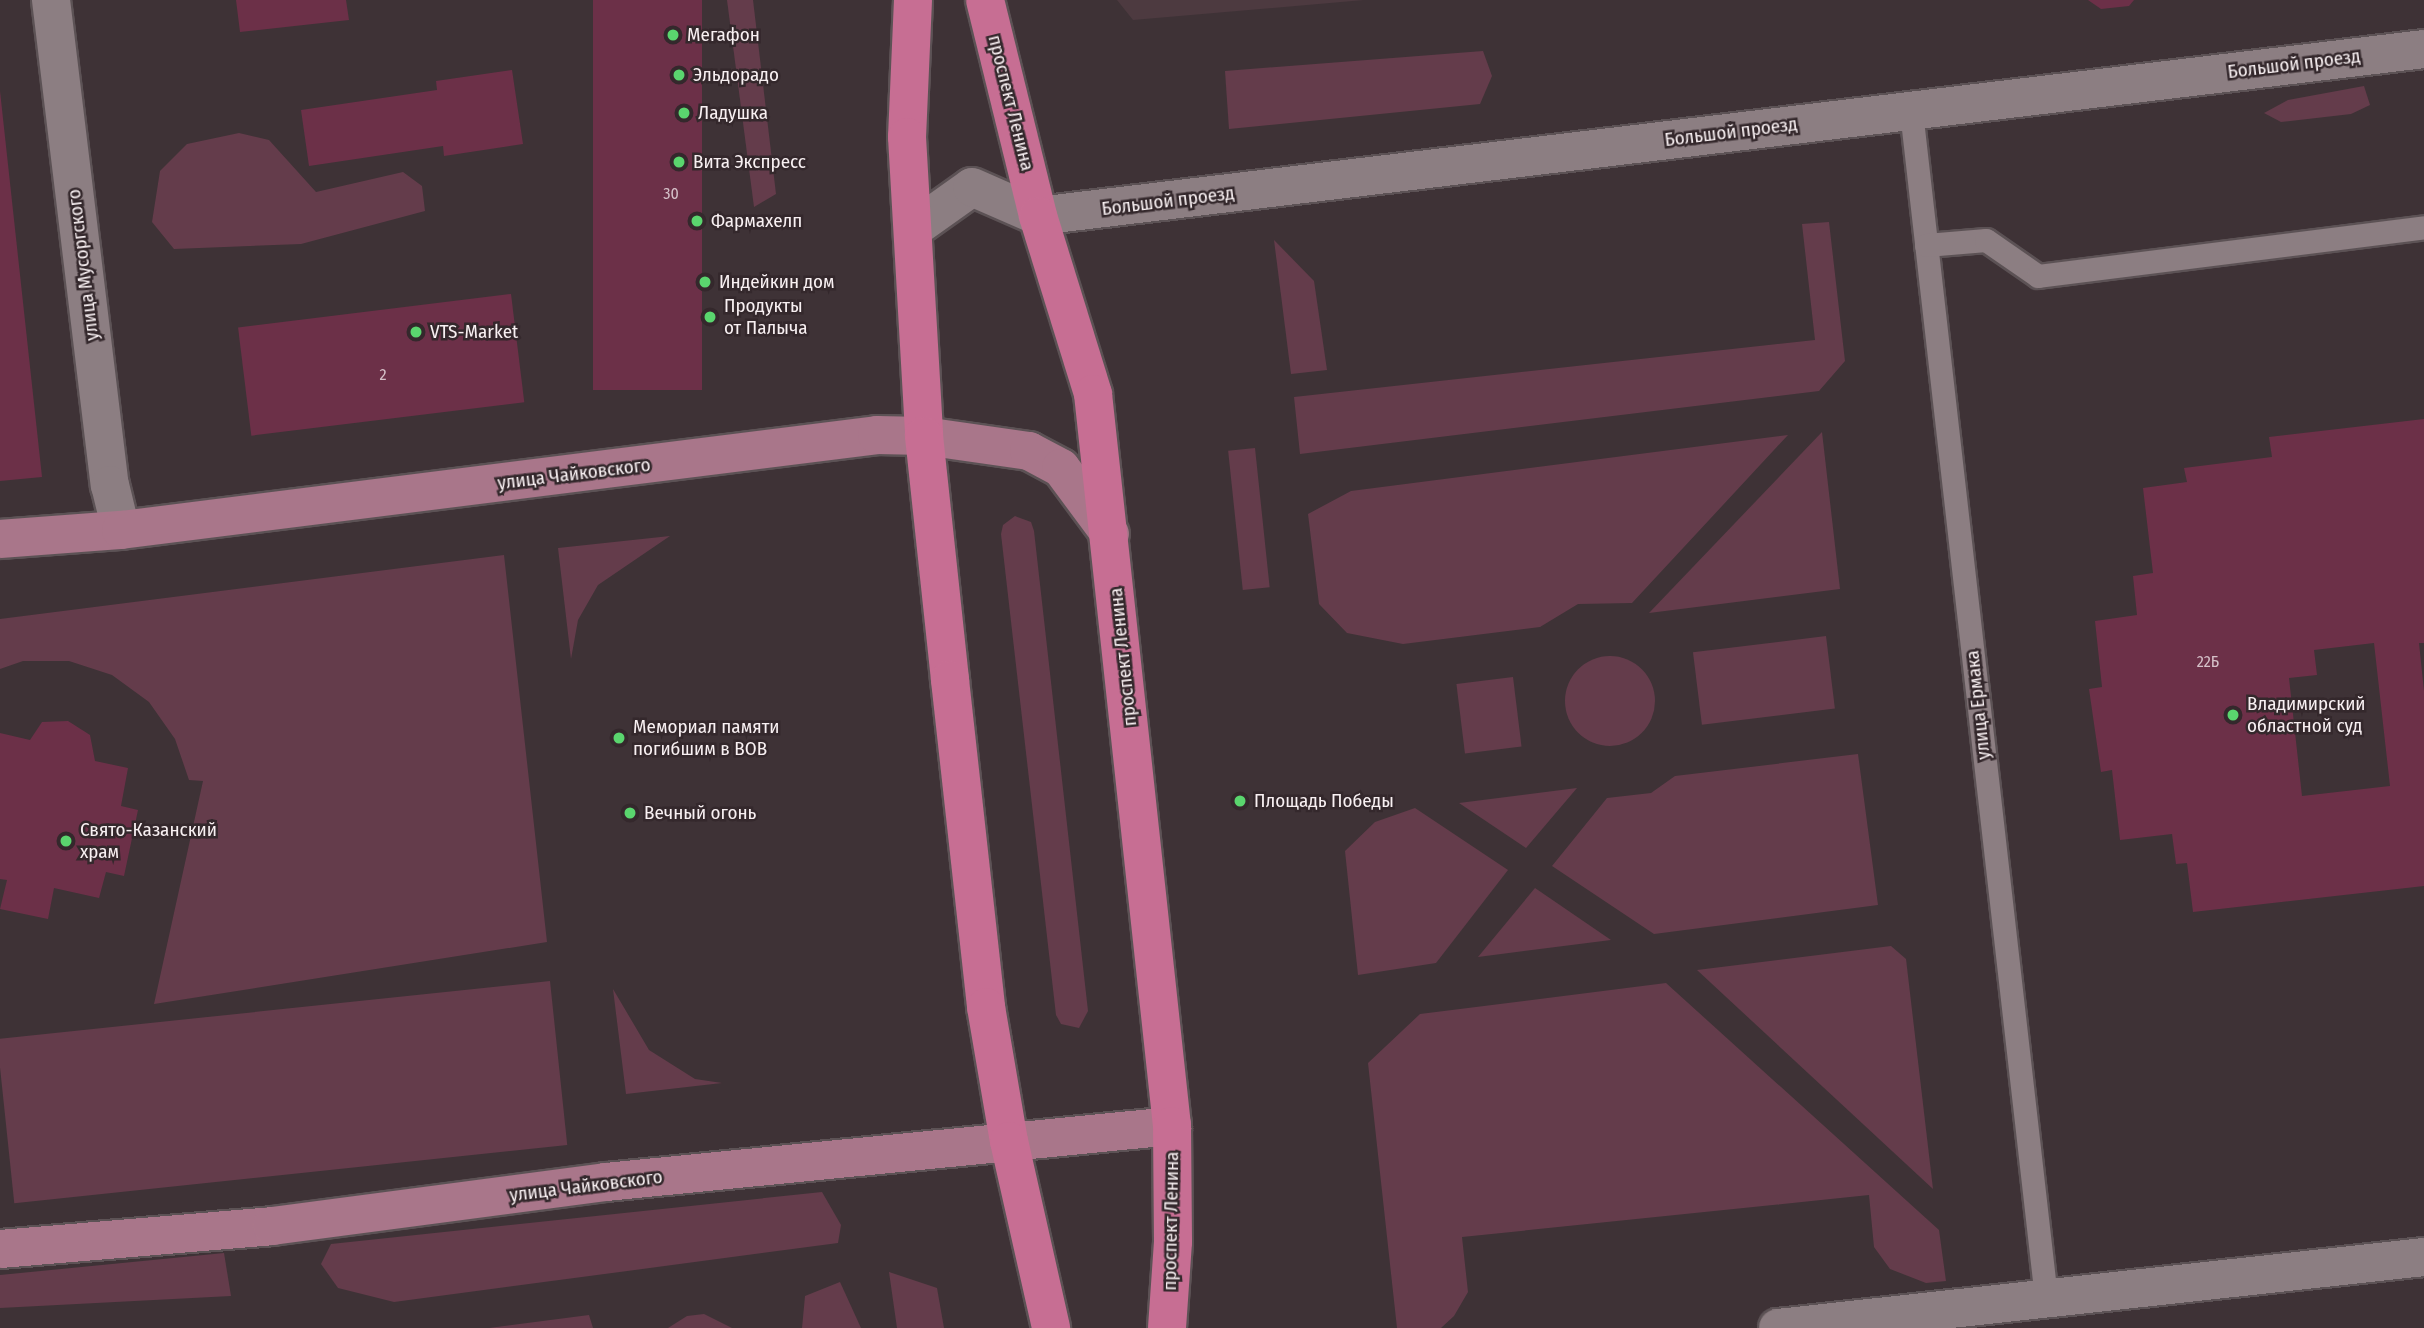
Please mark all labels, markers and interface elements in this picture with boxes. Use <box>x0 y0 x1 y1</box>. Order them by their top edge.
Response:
place label: Мегафон <box>687 24 760 46</box>
marker: Мегафон <box>665 27 681 43</box>
street label: проспект Ленина <box>983 33 1039 173</box>
street label: Большой проезд <box>2226 45 2362 83</box>
place label: Эльдорадо <box>693 64 779 86</box>
marker: Эльдорадо <box>671 67 687 83</box>
place label: Ладушка <box>698 102 768 124</box>
marker: Ладушка <box>676 105 692 121</box>
street label: Большой проезд <box>1663 113 1799 151</box>
place label: Вита Экспресс <box>693 151 806 173</box>
marker: Вита Экспресс <box>671 154 687 170</box>
street label: Большой проезд <box>1100 182 1236 220</box>
house number: 30 <box>663 184 679 204</box>
street label: улица Мусоргского <box>62 188 104 342</box>
place label: Фармахелп <box>711 210 802 232</box>
marker: Фармахелп <box>689 213 705 229</box>
place label: Индейкин дом <box>719 271 835 293</box>
marker: Индейкин дом <box>697 274 713 290</box>
place label: Продукты от Палыча <box>724 295 808 339</box>
marker: Продукты от Палыча <box>702 309 718 325</box>
place label: VTS-Market <box>430 321 518 343</box>
marker: VTS-Market <box>408 324 424 340</box>
house number: 2 <box>379 365 387 385</box>
street label: улица Чайковского <box>496 453 652 495</box>
street label: проспект Ленина <box>1104 587 1142 727</box>
street label: улица Ермака <box>1961 649 1995 761</box>
house number: 22Б <box>2197 652 2219 672</box>
place label: Владимирский областной суд <box>2247 693 2366 737</box>
marker: Владимирский областной суд <box>2225 707 2241 723</box>
place label: Мемориал памяти погибшим в ВОВ <box>633 716 780 760</box>
marker: Мемориал памяти погибшим в ВОВ <box>611 730 627 746</box>
place label: Площадь Победы <box>1254 790 1394 812</box>
marker: Площадь Победы <box>1232 793 1248 809</box>
place label: Вечный огонь <box>644 802 756 824</box>
marker: Вечный огонь <box>622 805 638 821</box>
place label: Свято-Казанский храм <box>80 819 217 863</box>
marker: Свято-Казанский храм <box>58 833 74 849</box>
street label: проспект Ленина <box>1158 1151 1184 1291</box>
street label: улица Чайковского <box>508 1165 664 1207</box>

